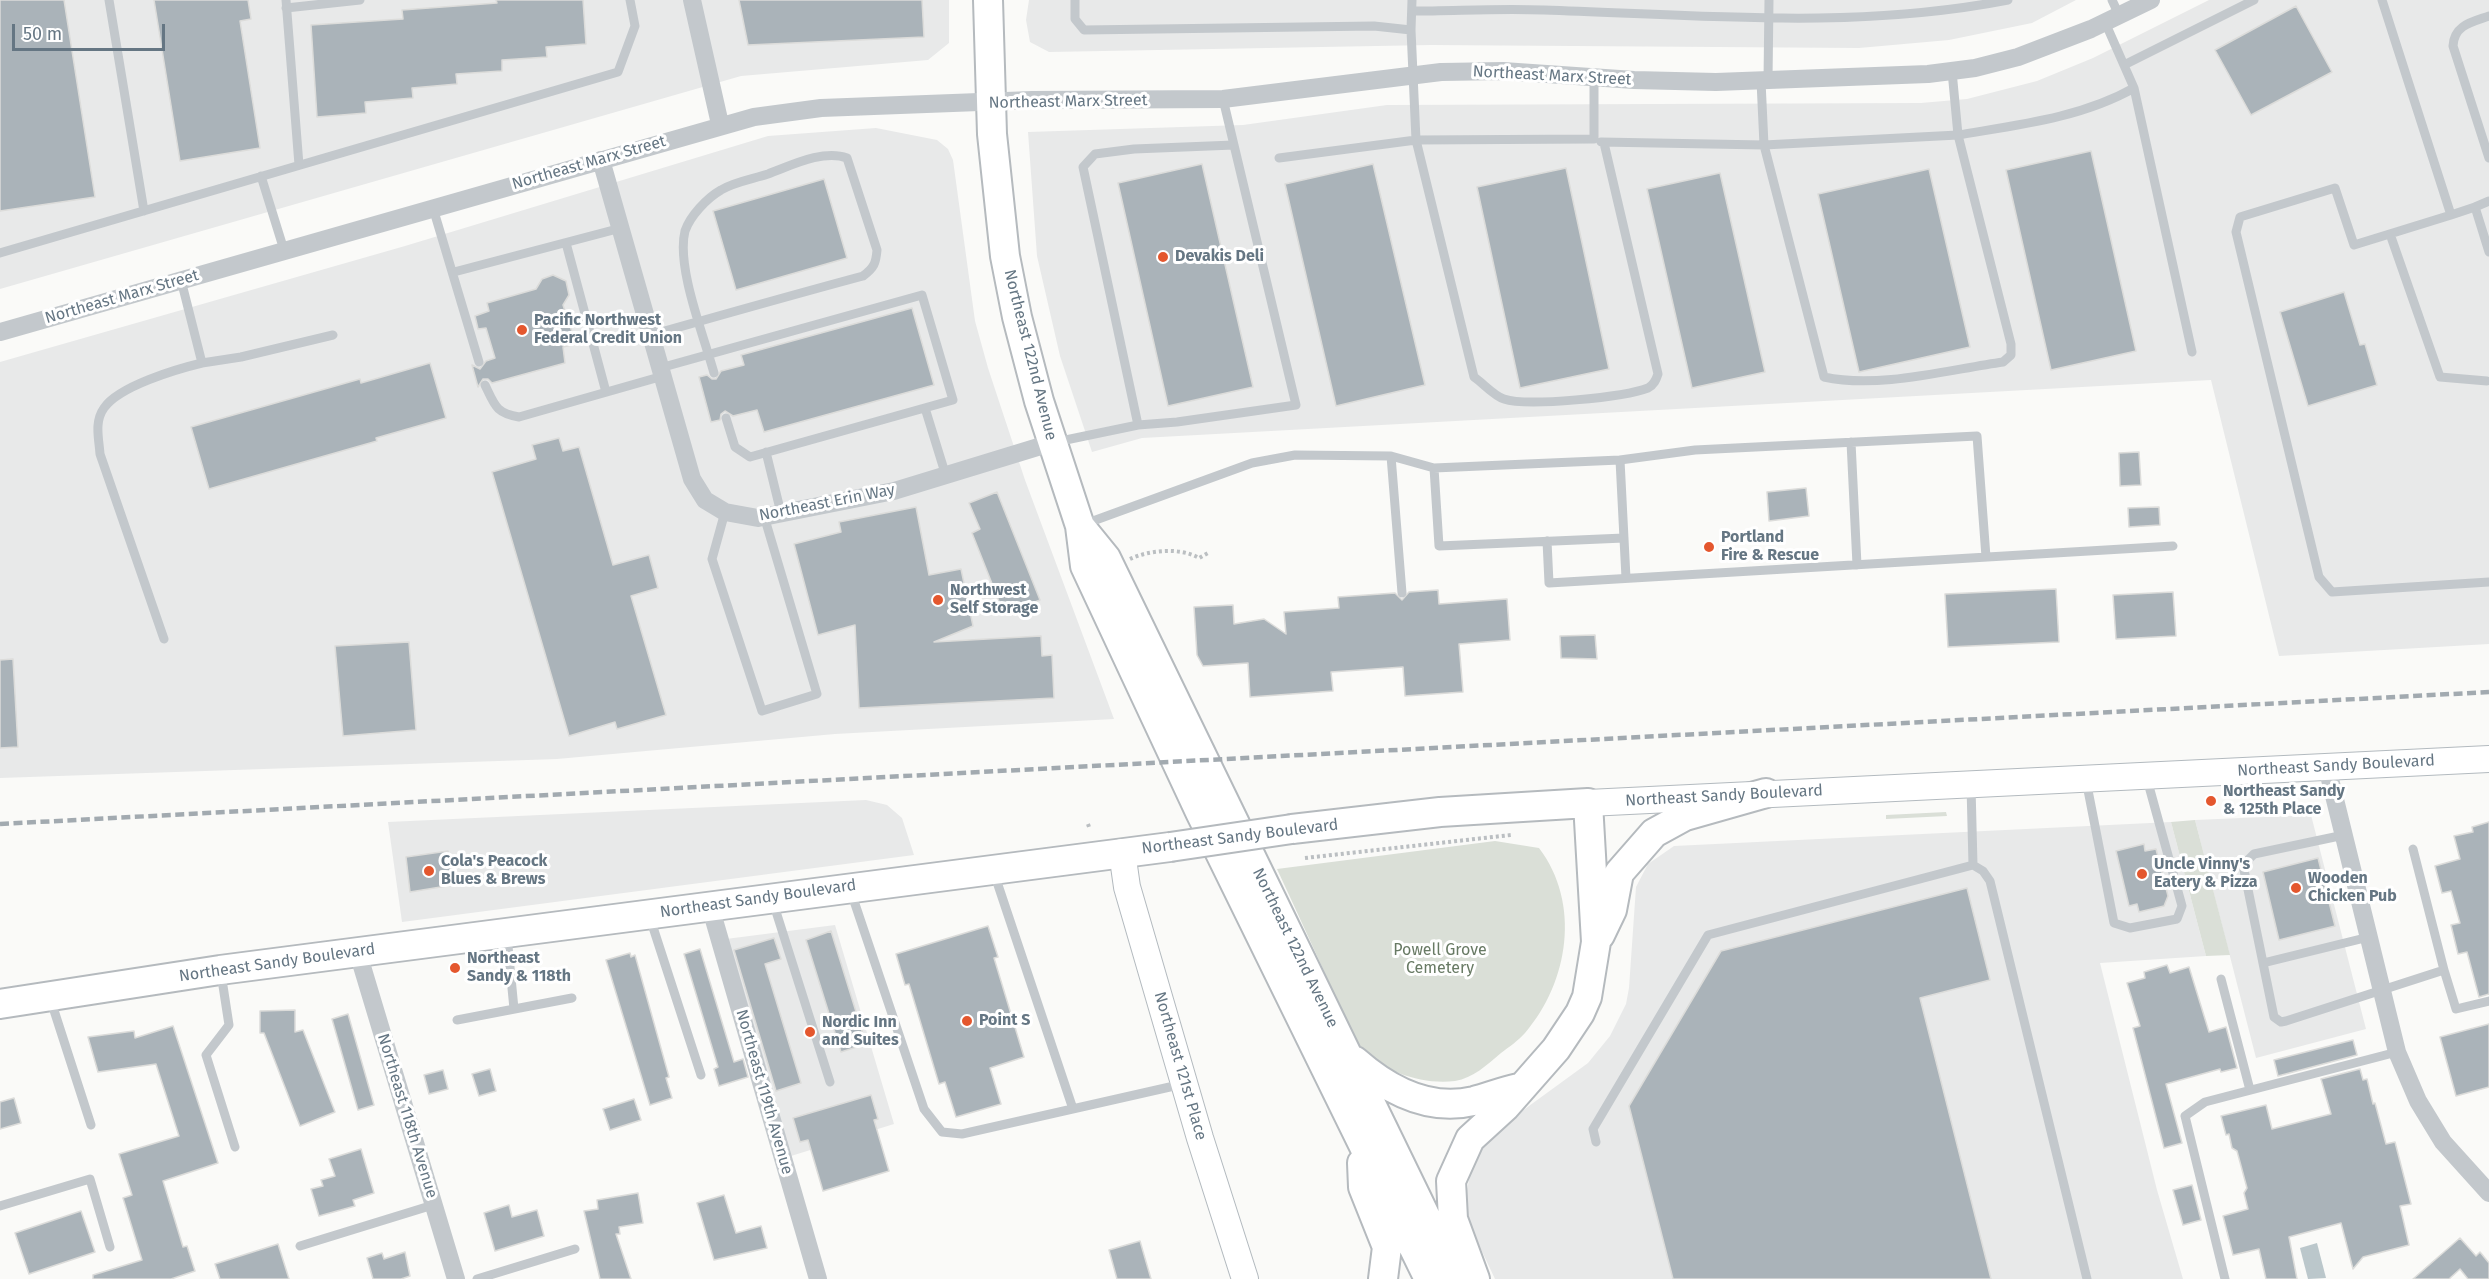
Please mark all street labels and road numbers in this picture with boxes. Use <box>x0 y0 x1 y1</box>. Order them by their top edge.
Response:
street label: Northeast Marx Street <box>1472 62 1632 90</box>
street label: Northeast Marx Street <box>988 91 1148 113</box>
street label: Northeast Marx Street <box>510 132 668 194</box>
street label: Northeast Marx Street <box>43 266 201 328</box>
street label: Northeast 122nd Avenue <box>999 268 1061 442</box>
street label: Northeast Erin Way <box>757 480 897 526</box>
street label: Northeast Sandy Boulevard <box>2237 751 2435 781</box>
street label: Northeast Sandy Boulevard <box>1625 781 1823 811</box>
street label: Northeast Sandy Boulevard <box>1141 815 1339 859</box>
street label: Northeast 122nd Avenue <box>1248 865 1342 1031</box>
street label: Northeast Sandy Boulevard <box>659 876 857 922</box>
street label: Northeast Sandy Boulevard <box>178 940 376 986</box>
street label: Northeast 121st Place <box>1150 990 1210 1142</box>
street label: Northeast 119th Avenue <box>731 1007 797 1177</box>
street label: Northeast 118th Avenue <box>373 1031 441 1201</box>

